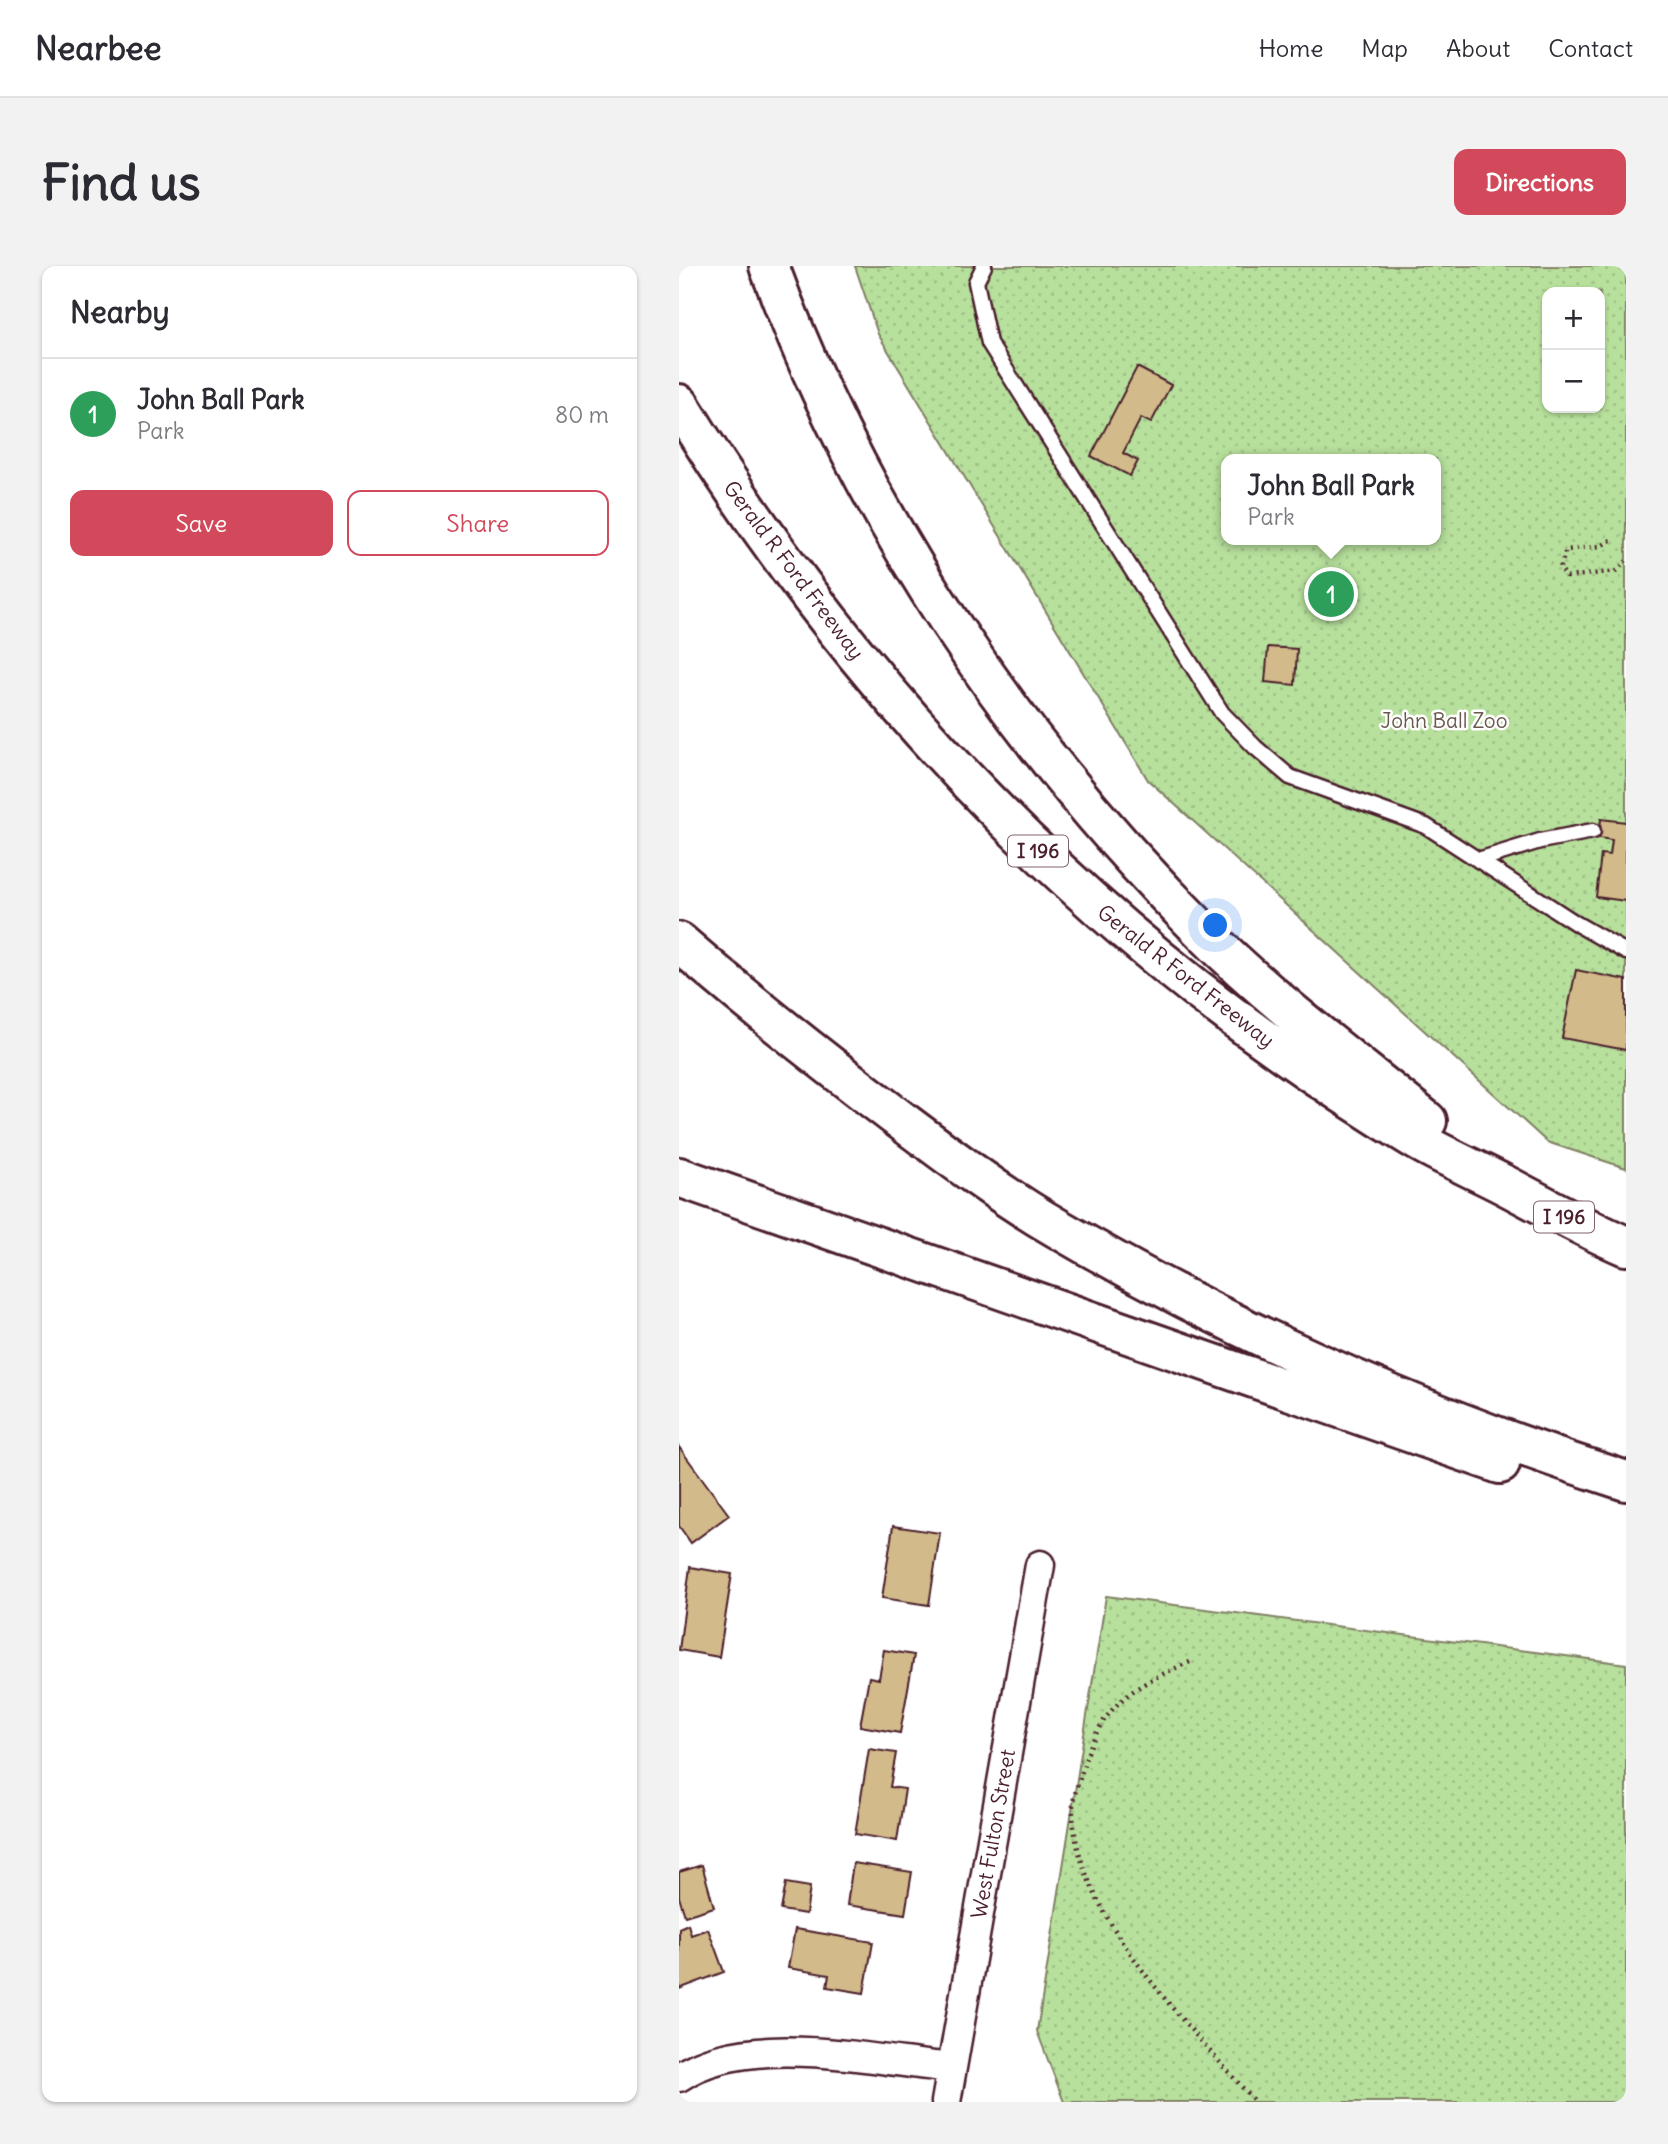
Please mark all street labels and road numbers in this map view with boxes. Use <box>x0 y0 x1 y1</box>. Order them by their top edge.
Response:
street label: Gerald R Ford Freeway <box>718 475 870 665</box>
road number: I 196 <box>1008 836 1068 866</box>
street label: Gerald R Ford Freeway <box>1092 898 1280 1054</box>
road number: I 196 <box>1534 1202 1594 1233</box>
street label: West Fulton Street <box>965 1747 1021 1921</box>

